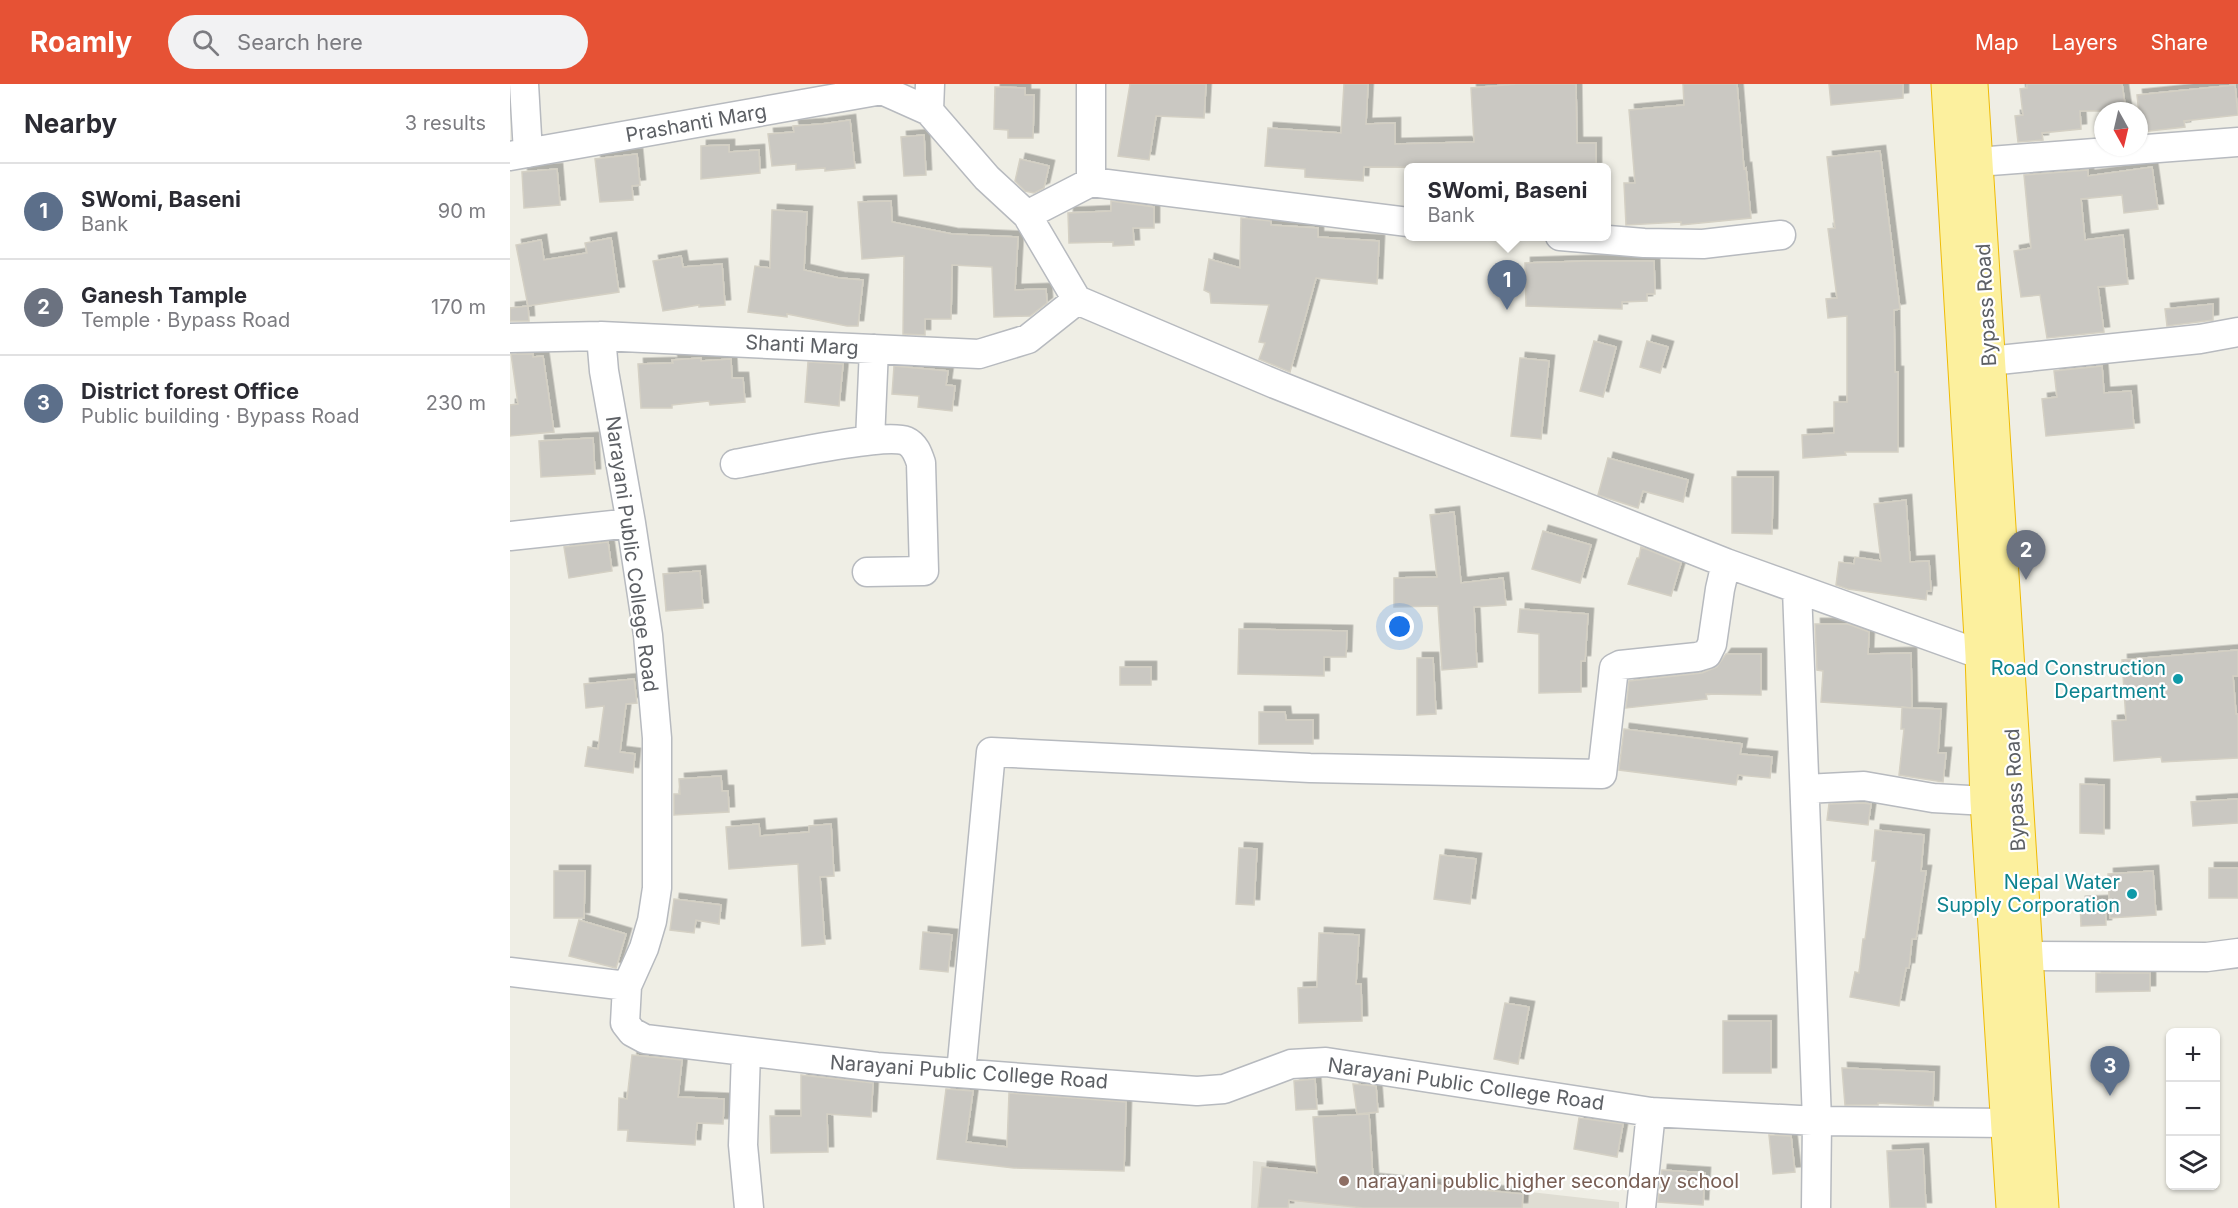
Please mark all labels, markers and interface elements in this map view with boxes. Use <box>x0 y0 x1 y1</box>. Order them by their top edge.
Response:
search box <box>168 15 588 69</box>
text: Roamly <box>30 25 132 59</box>
icon: search <box>189 26 222 59</box>
text: Search here <box>237 29 363 55</box>
text: Map <box>1975 30 2019 55</box>
text: Layers <box>2052 30 2118 55</box>
text: Share <box>2151 30 2208 55</box>
street label: Prashanti Marg <box>624 99 768 147</box>
north arrow <box>2094 102 2148 156</box>
text: Nearby <box>24 108 117 139</box>
text: 3 results <box>405 111 486 135</box>
popup <box>1404 163 1611 241</box>
text: SWomi, Baseni <box>1428 177 1587 203</box>
text: SWomi, Baseni <box>81 186 241 212</box>
text: 1 <box>39 199 48 223</box>
text: 90 m <box>438 199 486 223</box>
text: Bank <box>1428 203 1475 227</box>
text: Bank <box>81 212 128 236</box>
street label: Bypass Road <box>1971 243 2001 367</box>
pin: 1 <box>1488 260 1526 310</box>
text: Ganesh Tample <box>81 282 247 308</box>
text: 2 <box>37 295 50 319</box>
text: 170 m <box>431 295 486 319</box>
text: Temple · Bypass Road <box>81 308 290 332</box>
street label: Shanti Marg <box>745 330 859 360</box>
text: District forest Office <box>81 378 299 404</box>
text: 3 <box>37 391 50 415</box>
text: 230 m <box>426 391 486 415</box>
text: Public building · Bypass Road <box>81 404 360 428</box>
street label: Narayani Public College Road <box>601 414 663 694</box>
pin: 2 <box>2006 530 2046 580</box>
your location <box>1385 612 1414 641</box>
place label: Road Construction Department <box>1991 656 2166 703</box>
marker: Road Construction Department <box>2171 672 2185 686</box>
street label: Bypass Road <box>2000 728 2030 852</box>
place label: Nepal Water Supply Corporation <box>1936 870 2120 917</box>
marker: Nepal Water Supply Corporation <box>2125 887 2139 901</box>
map controls <box>2166 1028 2220 1190</box>
button: + <box>2166 1028 2220 1082</box>
pin: 3 <box>2090 1046 2130 1096</box>
street label: Narayani Public College Road <box>829 1050 1109 1094</box>
street label: Narayani Public College Road <box>1326 1053 1606 1115</box>
button: − <box>2166 1082 2220 1136</box>
button: layers <box>2166 1136 2220 1190</box>
place label: narayani public higher secondary school <box>1356 1169 1739 1193</box>
marker: narayani public higher secondary school <box>1337 1174 1351 1188</box>

